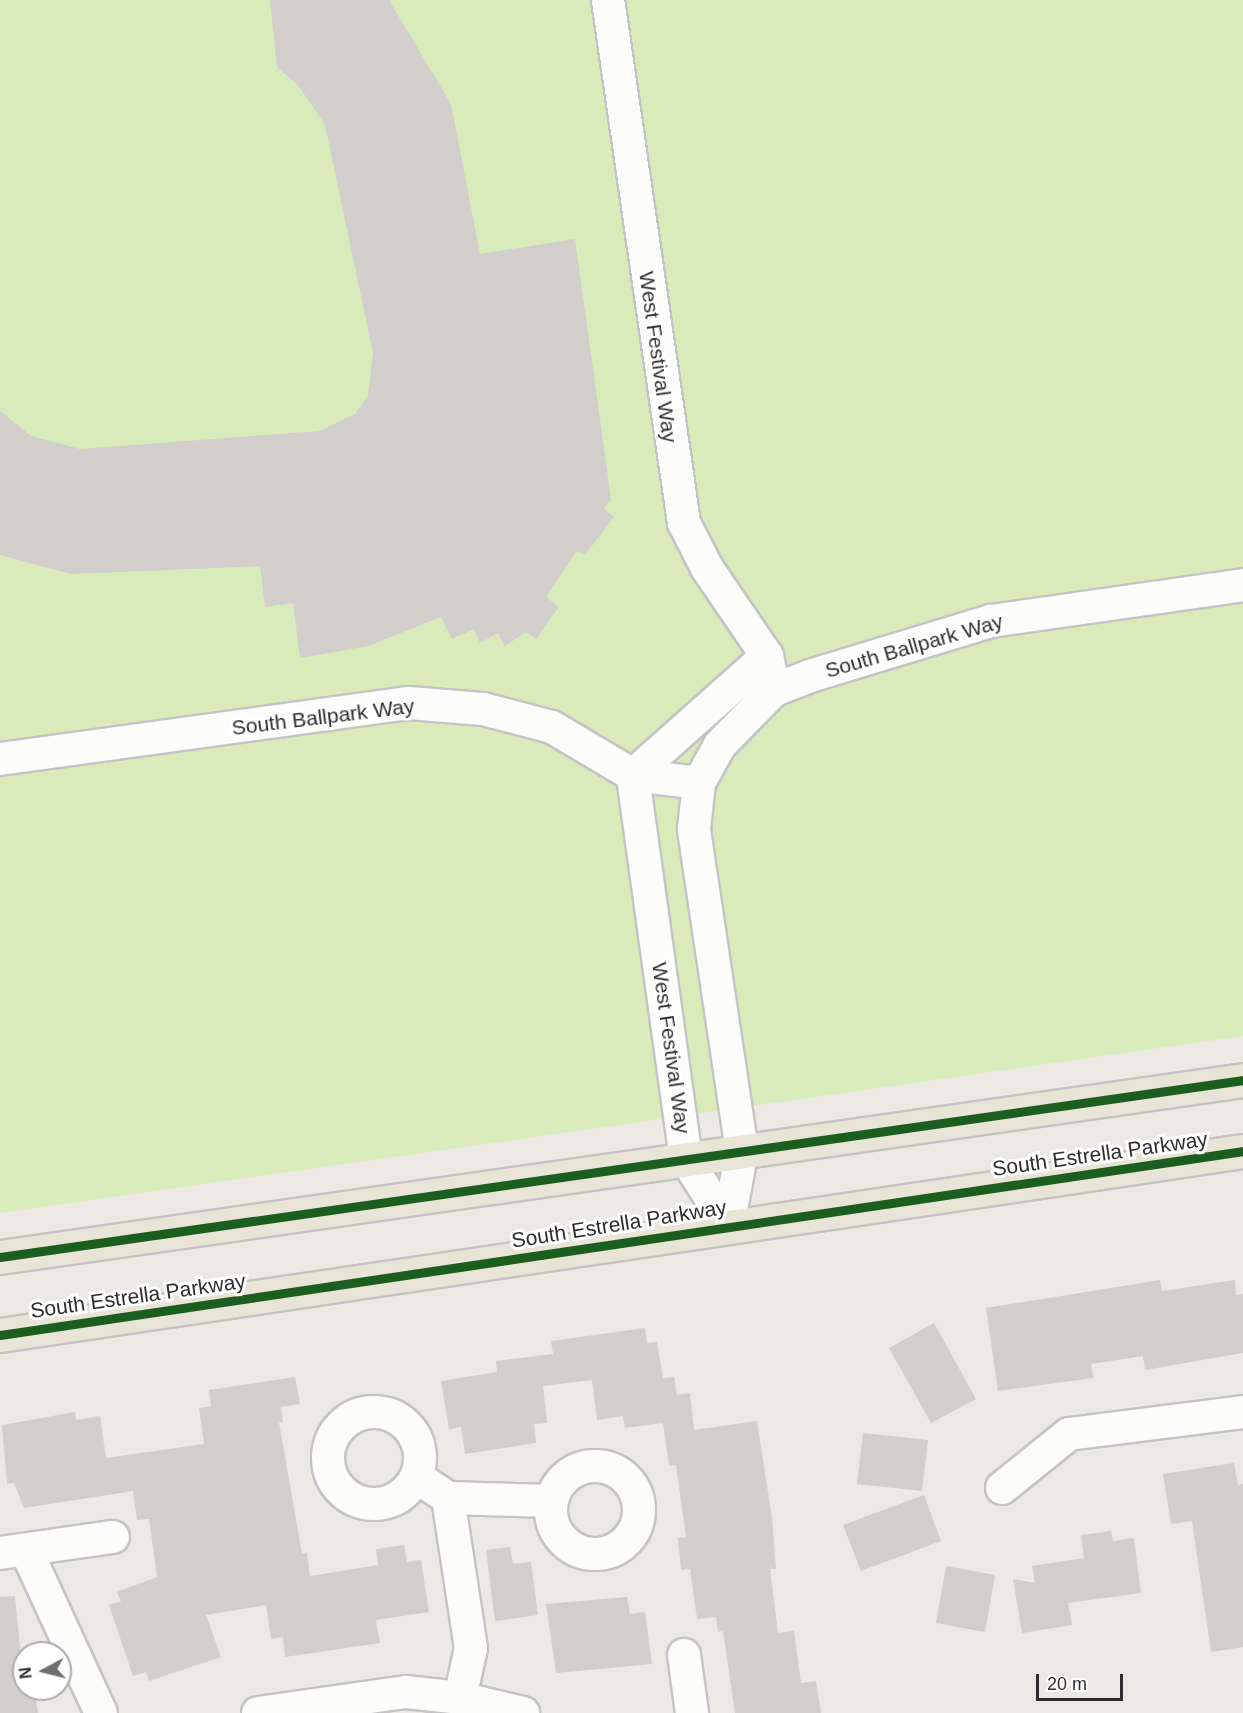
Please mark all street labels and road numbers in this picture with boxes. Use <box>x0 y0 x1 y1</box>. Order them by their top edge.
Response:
street label: West Festival Way <box>634 270 682 444</box>
street label: South Ballpark Way <box>822 609 1006 683</box>
street label: South Ballpark Way <box>230 693 416 741</box>
street label: West Festival Way <box>647 961 695 1135</box>
street label: South Estrella Parkway <box>991 1126 1209 1182</box>
street label: South Estrella Parkway <box>510 1195 728 1253</box>
street label: South Estrella Parkway <box>29 1268 247 1324</box>

